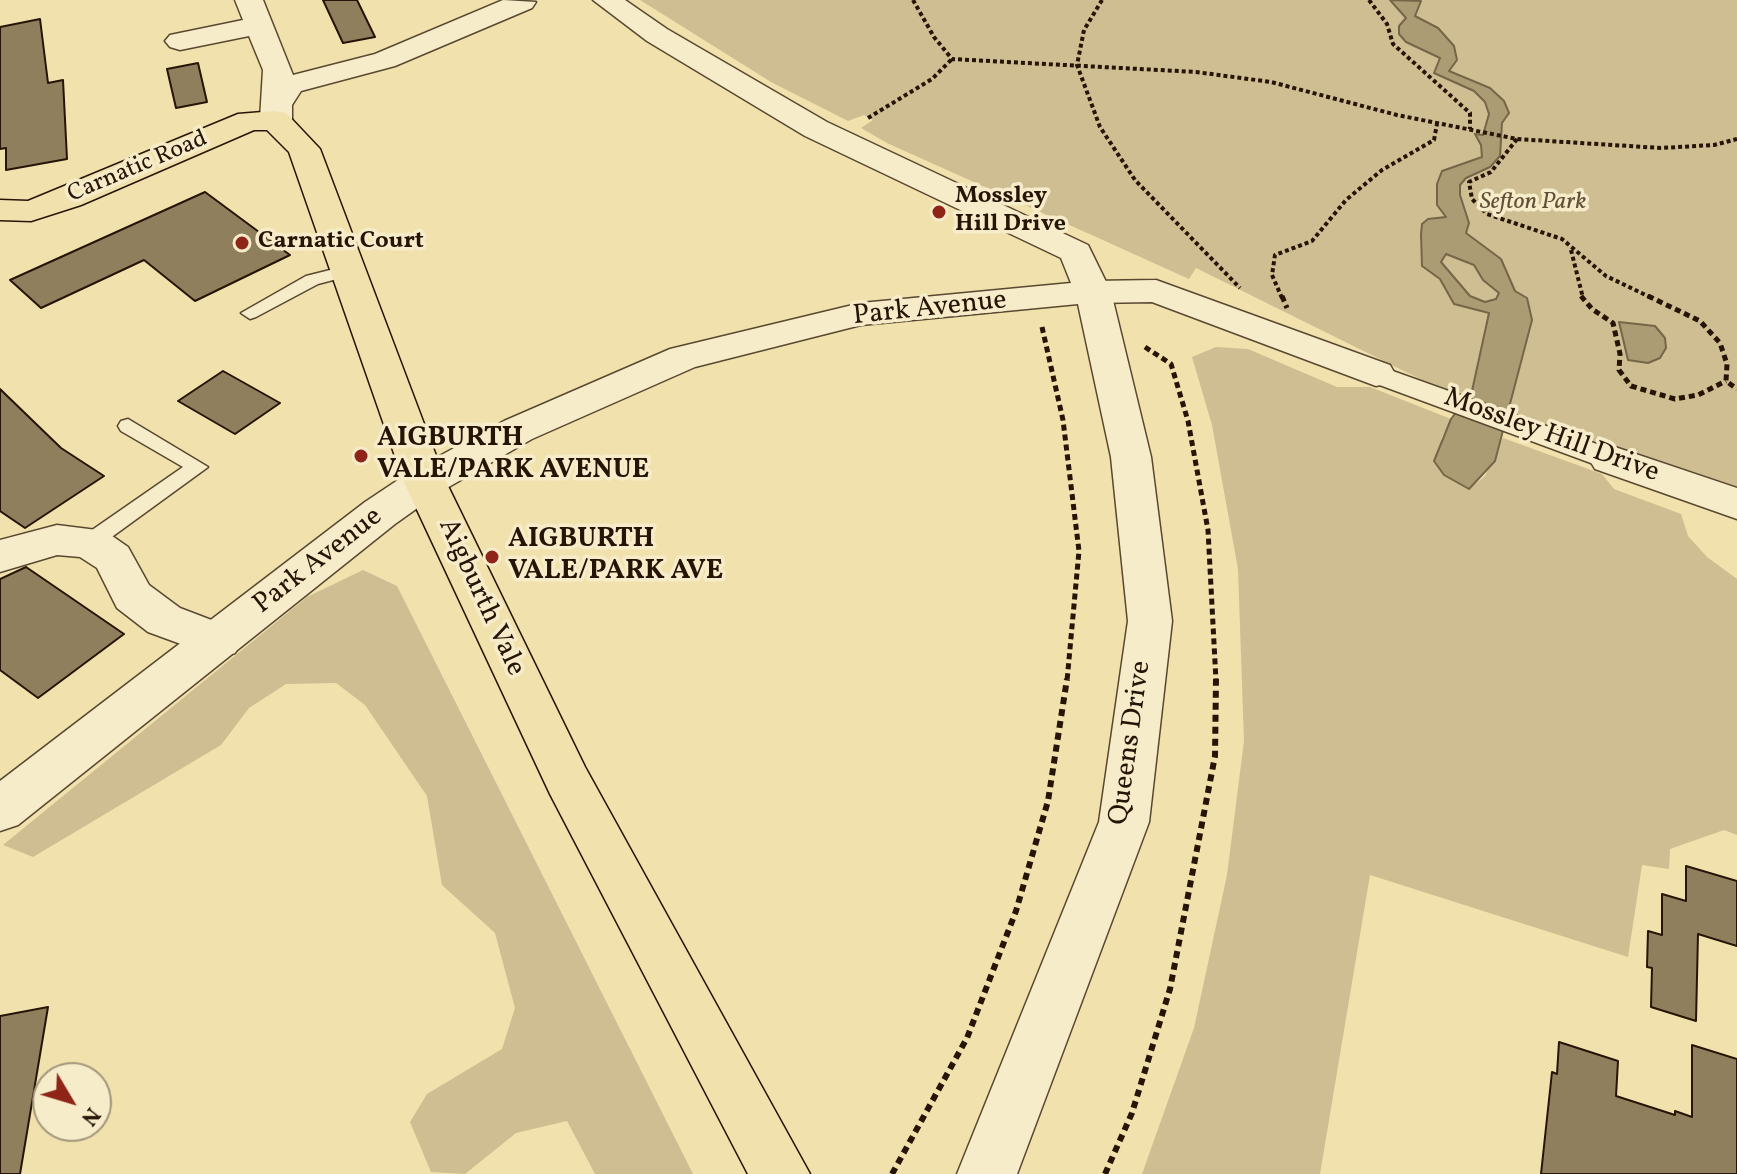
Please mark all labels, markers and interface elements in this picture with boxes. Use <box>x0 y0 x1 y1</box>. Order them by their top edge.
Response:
street label: Carnatic Road <box>64 126 212 210</box>
place label: Mossley Hill Drive <box>955 184 1066 240</box>
park label: Sefton Park <box>1480 190 1586 218</box>
marker: Mossley Hill Drive <box>930 203 948 221</box>
place label: Carnatic Court <box>258 229 424 257</box>
marker: Carnatic Court <box>233 234 251 252</box>
street label: Park Avenue <box>851 285 1009 335</box>
street label: Mossley Hill Drive <box>1439 382 1663 492</box>
place label: AIGBURTH VALE/PARK AVENUE <box>377 423 649 489</box>
marker: AIGBURTH VALE/PARK AVENUE <box>352 447 370 465</box>
street label: Park Avenue <box>248 501 390 623</box>
street label: Aigburth Vale <box>429 514 531 682</box>
place label: AIGBURTH VALE/PARK AVE <box>508 524 723 590</box>
marker: AIGBURTH VALE/PARK AVE <box>483 548 501 566</box>
street label: Queens Drive <box>1104 659 1160 827</box>
north arrow <box>32 1062 112 1142</box>
text: N <box>73 1100 107 1132</box>

